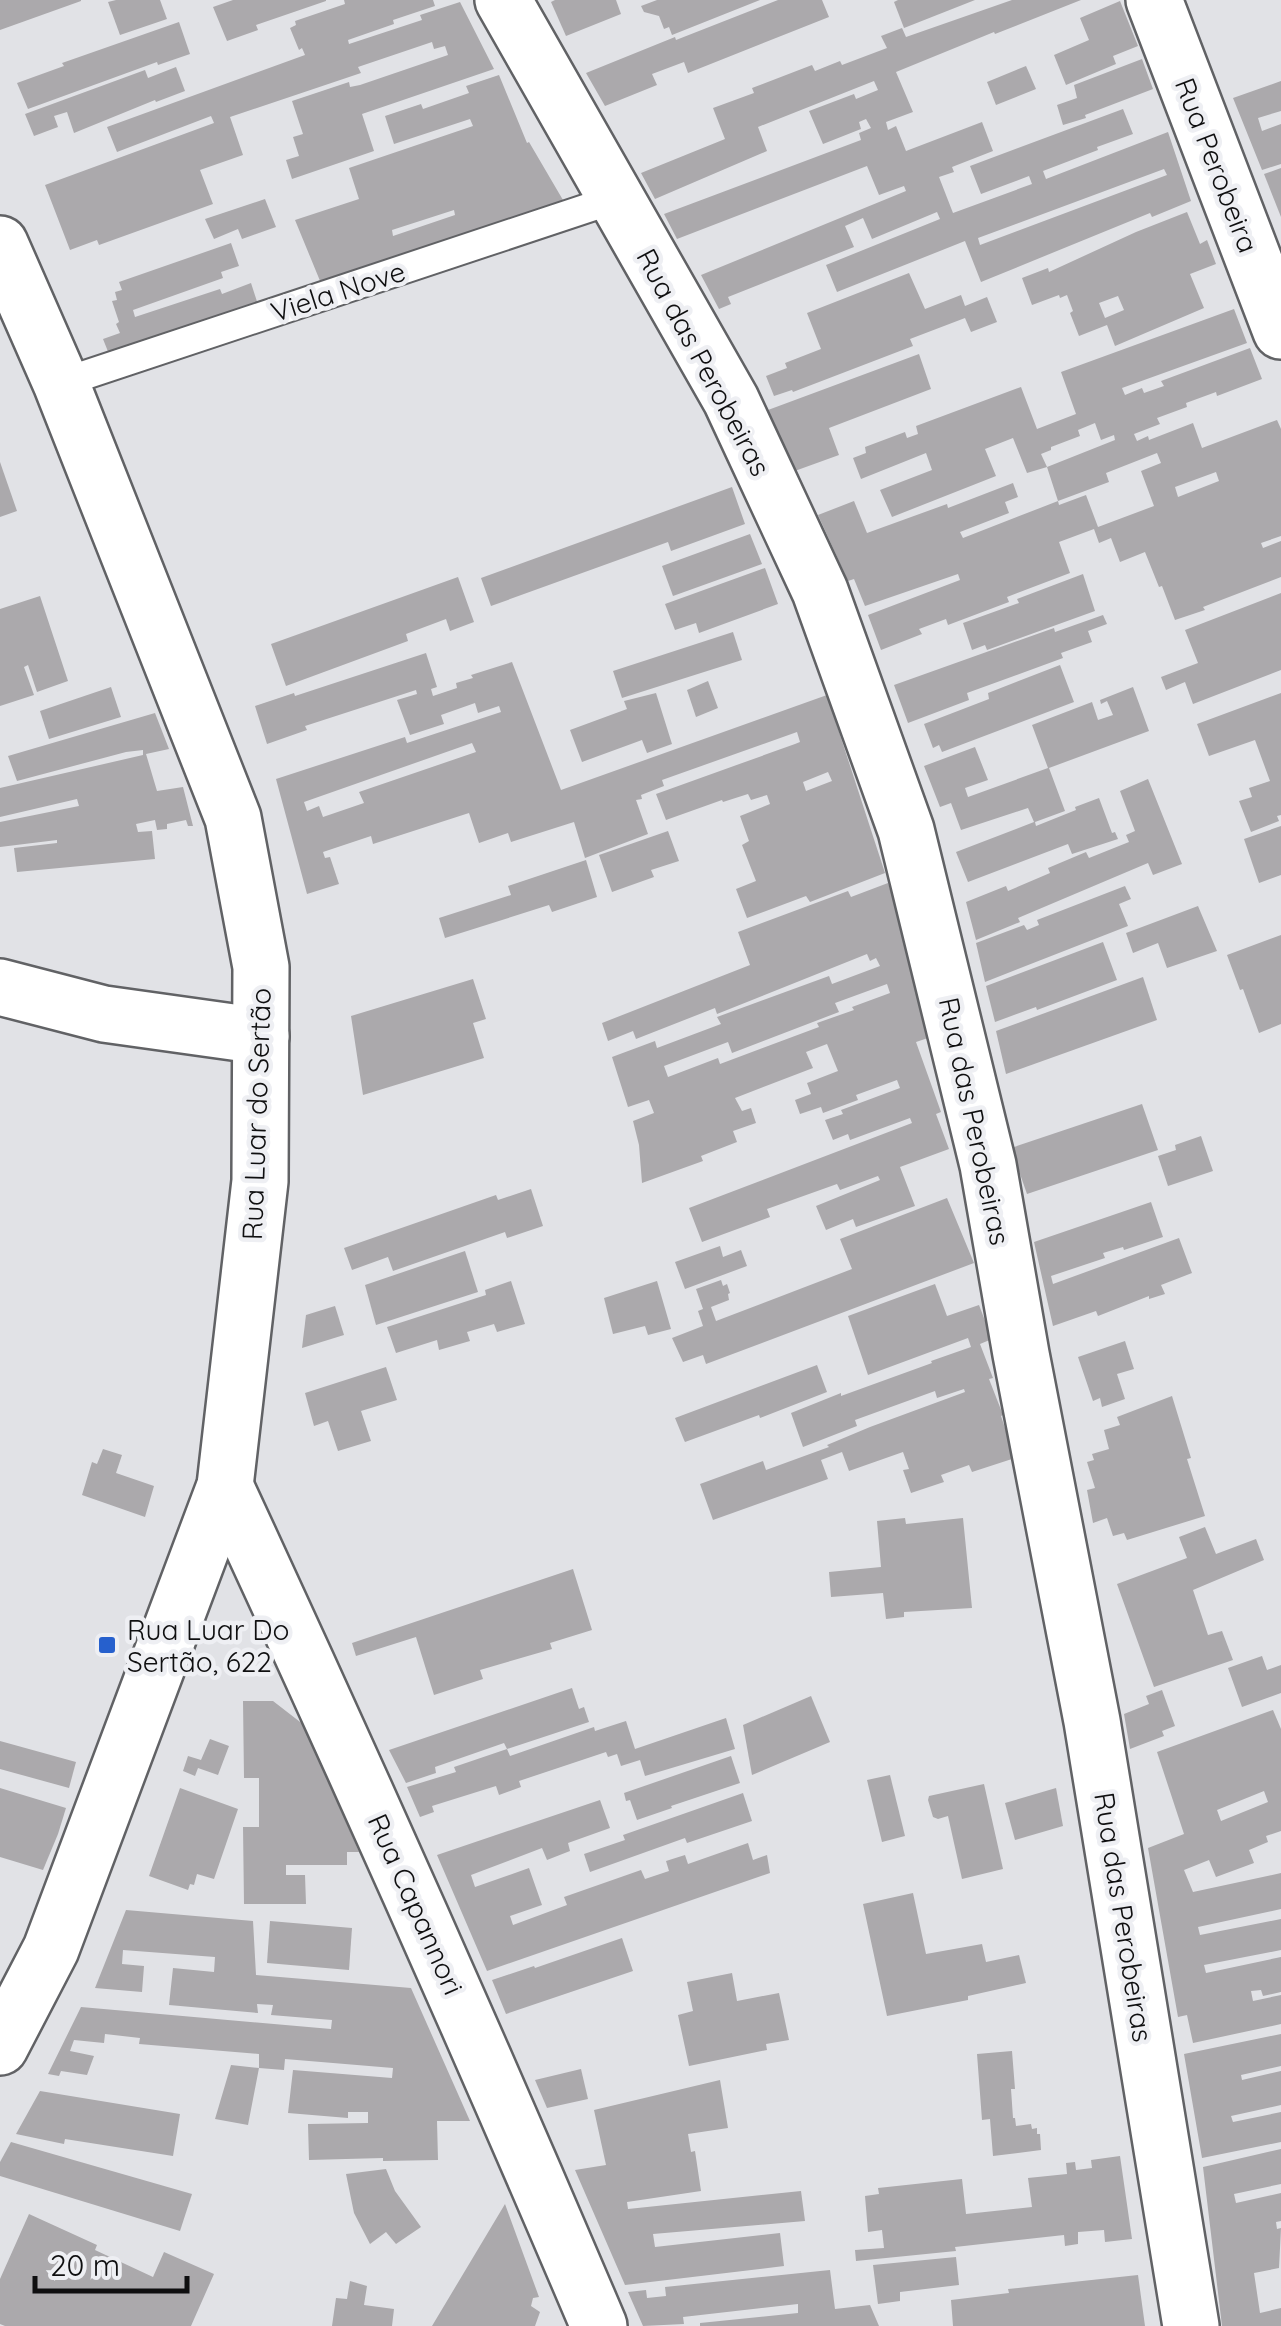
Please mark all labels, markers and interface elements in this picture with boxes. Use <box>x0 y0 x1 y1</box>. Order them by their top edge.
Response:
street label: Rua Perobeira <box>1168 73 1266 257</box>
street label: Rua das Perobeiras <box>629 242 779 482</box>
street label: Viela Nove <box>266 253 410 329</box>
street label: Rua Luar do Sertão <box>234 987 278 1241</box>
street label: Rua das Perobeiras <box>932 994 1018 1248</box>
place label: Rua Luar Do Sertão, 622 <box>127 1612 290 1679</box>
marker: Rua Luar Do Sertão, 622 <box>96 1634 118 1656</box>
street label: Rua das Perobeiras <box>1087 1790 1161 2044</box>
street label: Rua Capannori <box>361 1808 471 2000</box>
scale bar <box>35 2231 188 2293</box>
text: 20 m <box>50 2246 120 2284</box>

